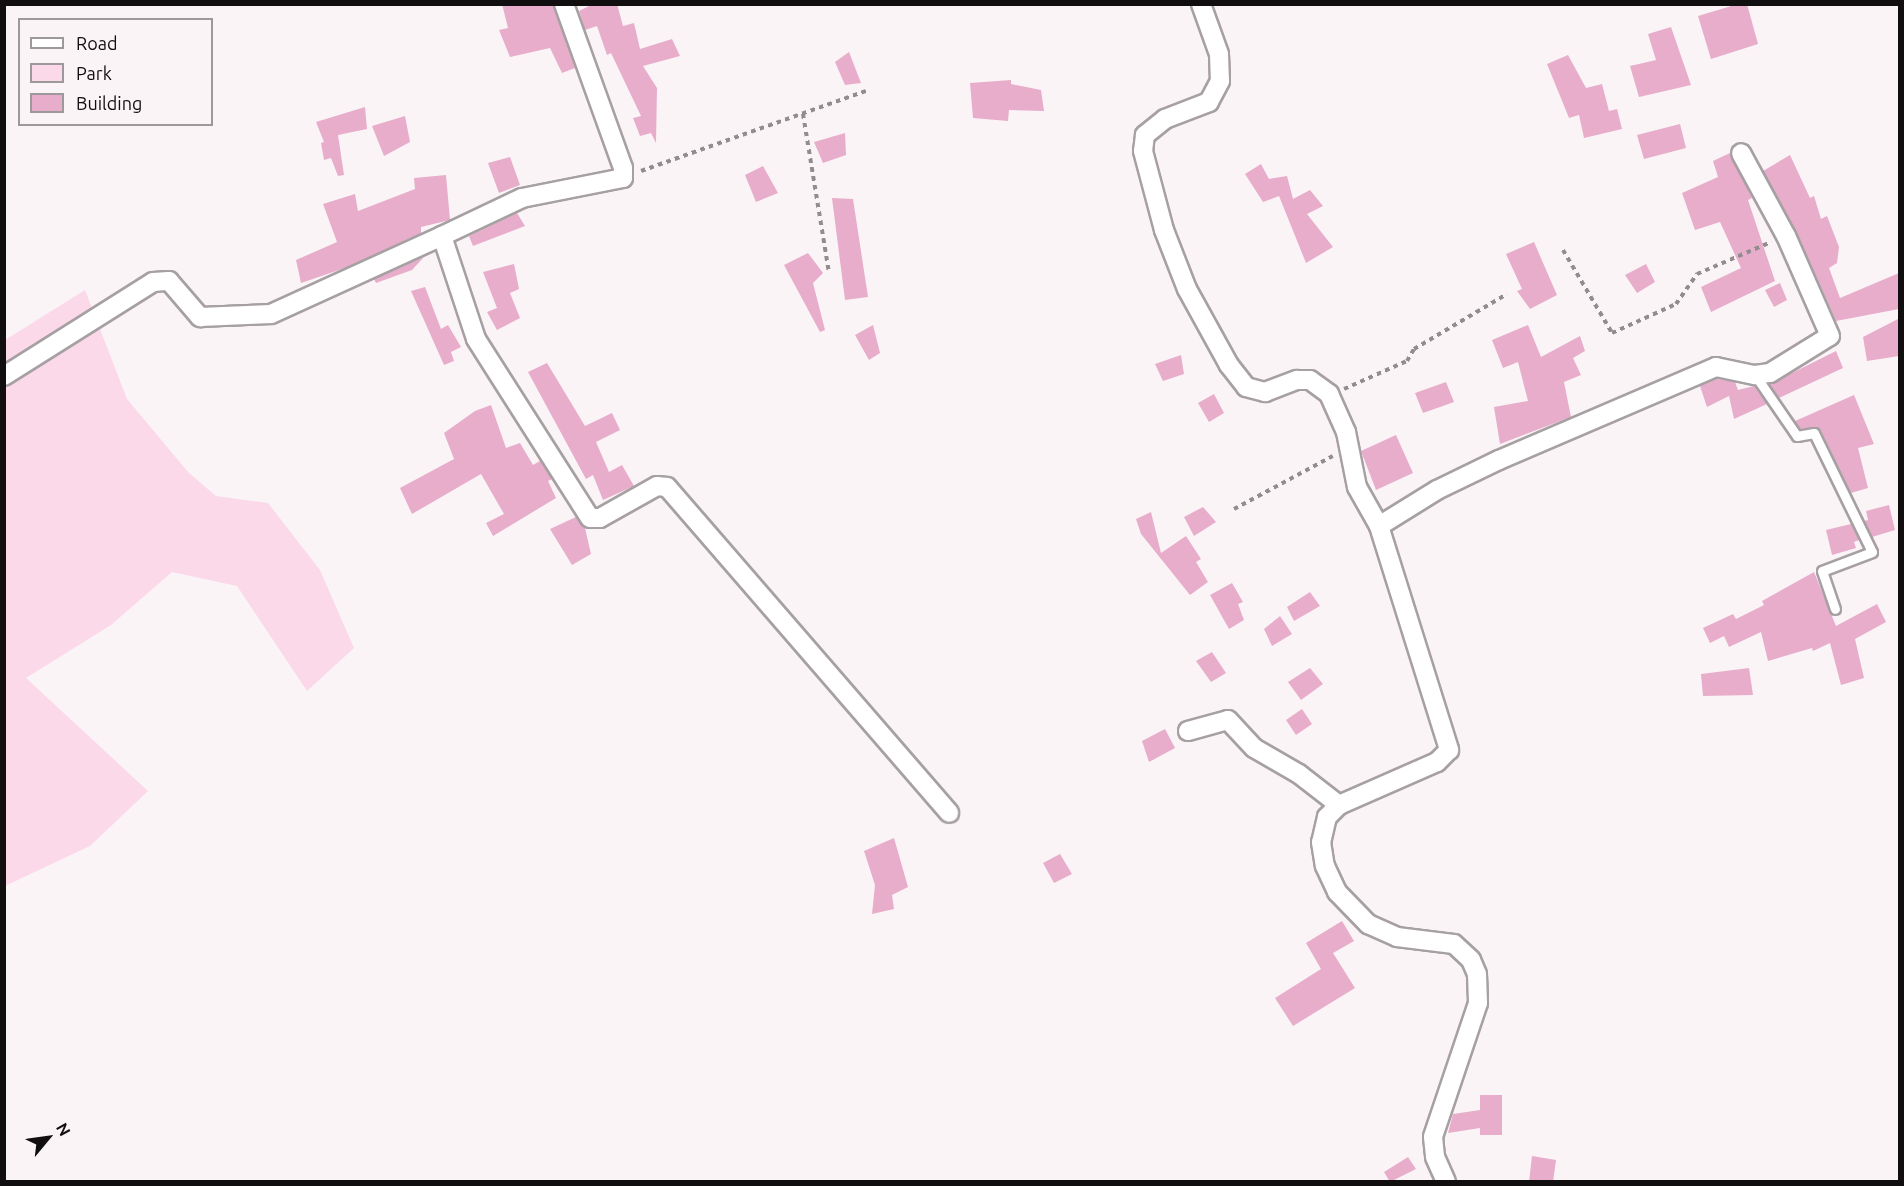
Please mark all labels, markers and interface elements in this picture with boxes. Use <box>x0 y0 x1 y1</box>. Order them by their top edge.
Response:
legend <box>18 18 213 126</box>
text: Road <box>76 33 118 53</box>
text: Park <box>76 63 112 83</box>
text: Building <box>76 93 142 113</box>
north arrow <box>18 1108 78 1168</box>
text: N <box>53 1120 75 1139</box>

